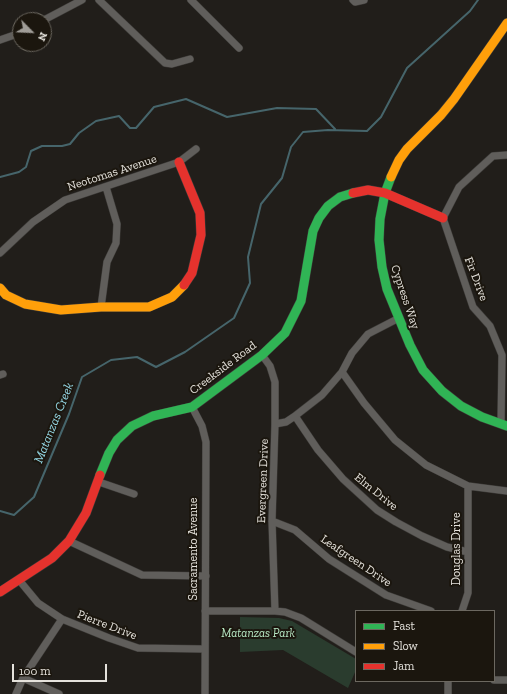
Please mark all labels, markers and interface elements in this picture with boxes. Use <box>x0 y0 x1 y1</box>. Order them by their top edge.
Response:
north arrow <box>12 12 52 52</box>
text: N <box>35 30 50 43</box>
street label: Neotomas Avenue <box>65 152 159 194</box>
street label: Fir Drive <box>461 255 491 303</box>
street label: Cypress Way <box>387 263 423 331</box>
street label: Creekside Road <box>187 338 259 398</box>
water label: Matanzas Creek <box>31 380 77 466</box>
street label: Evergreen Drive <box>254 439 272 523</box>
street label: Elm Drive <box>351 470 401 514</box>
street label: Sacramento Avenue <box>187 498 201 600</box>
street label: Douglas Drive <box>450 512 464 586</box>
street label: Leafgreen Drive <box>318 532 394 590</box>
street label: Pierre Drive <box>75 607 139 643</box>
legend <box>355 610 495 682</box>
text: Fast <box>393 619 415 633</box>
park label: Matanzas Park <box>221 627 295 641</box>
text: Slow <box>393 639 418 653</box>
scale bar <box>14 656 109 682</box>
text: Jam <box>393 659 414 673</box>
text: 100 m <box>19 664 51 678</box>

